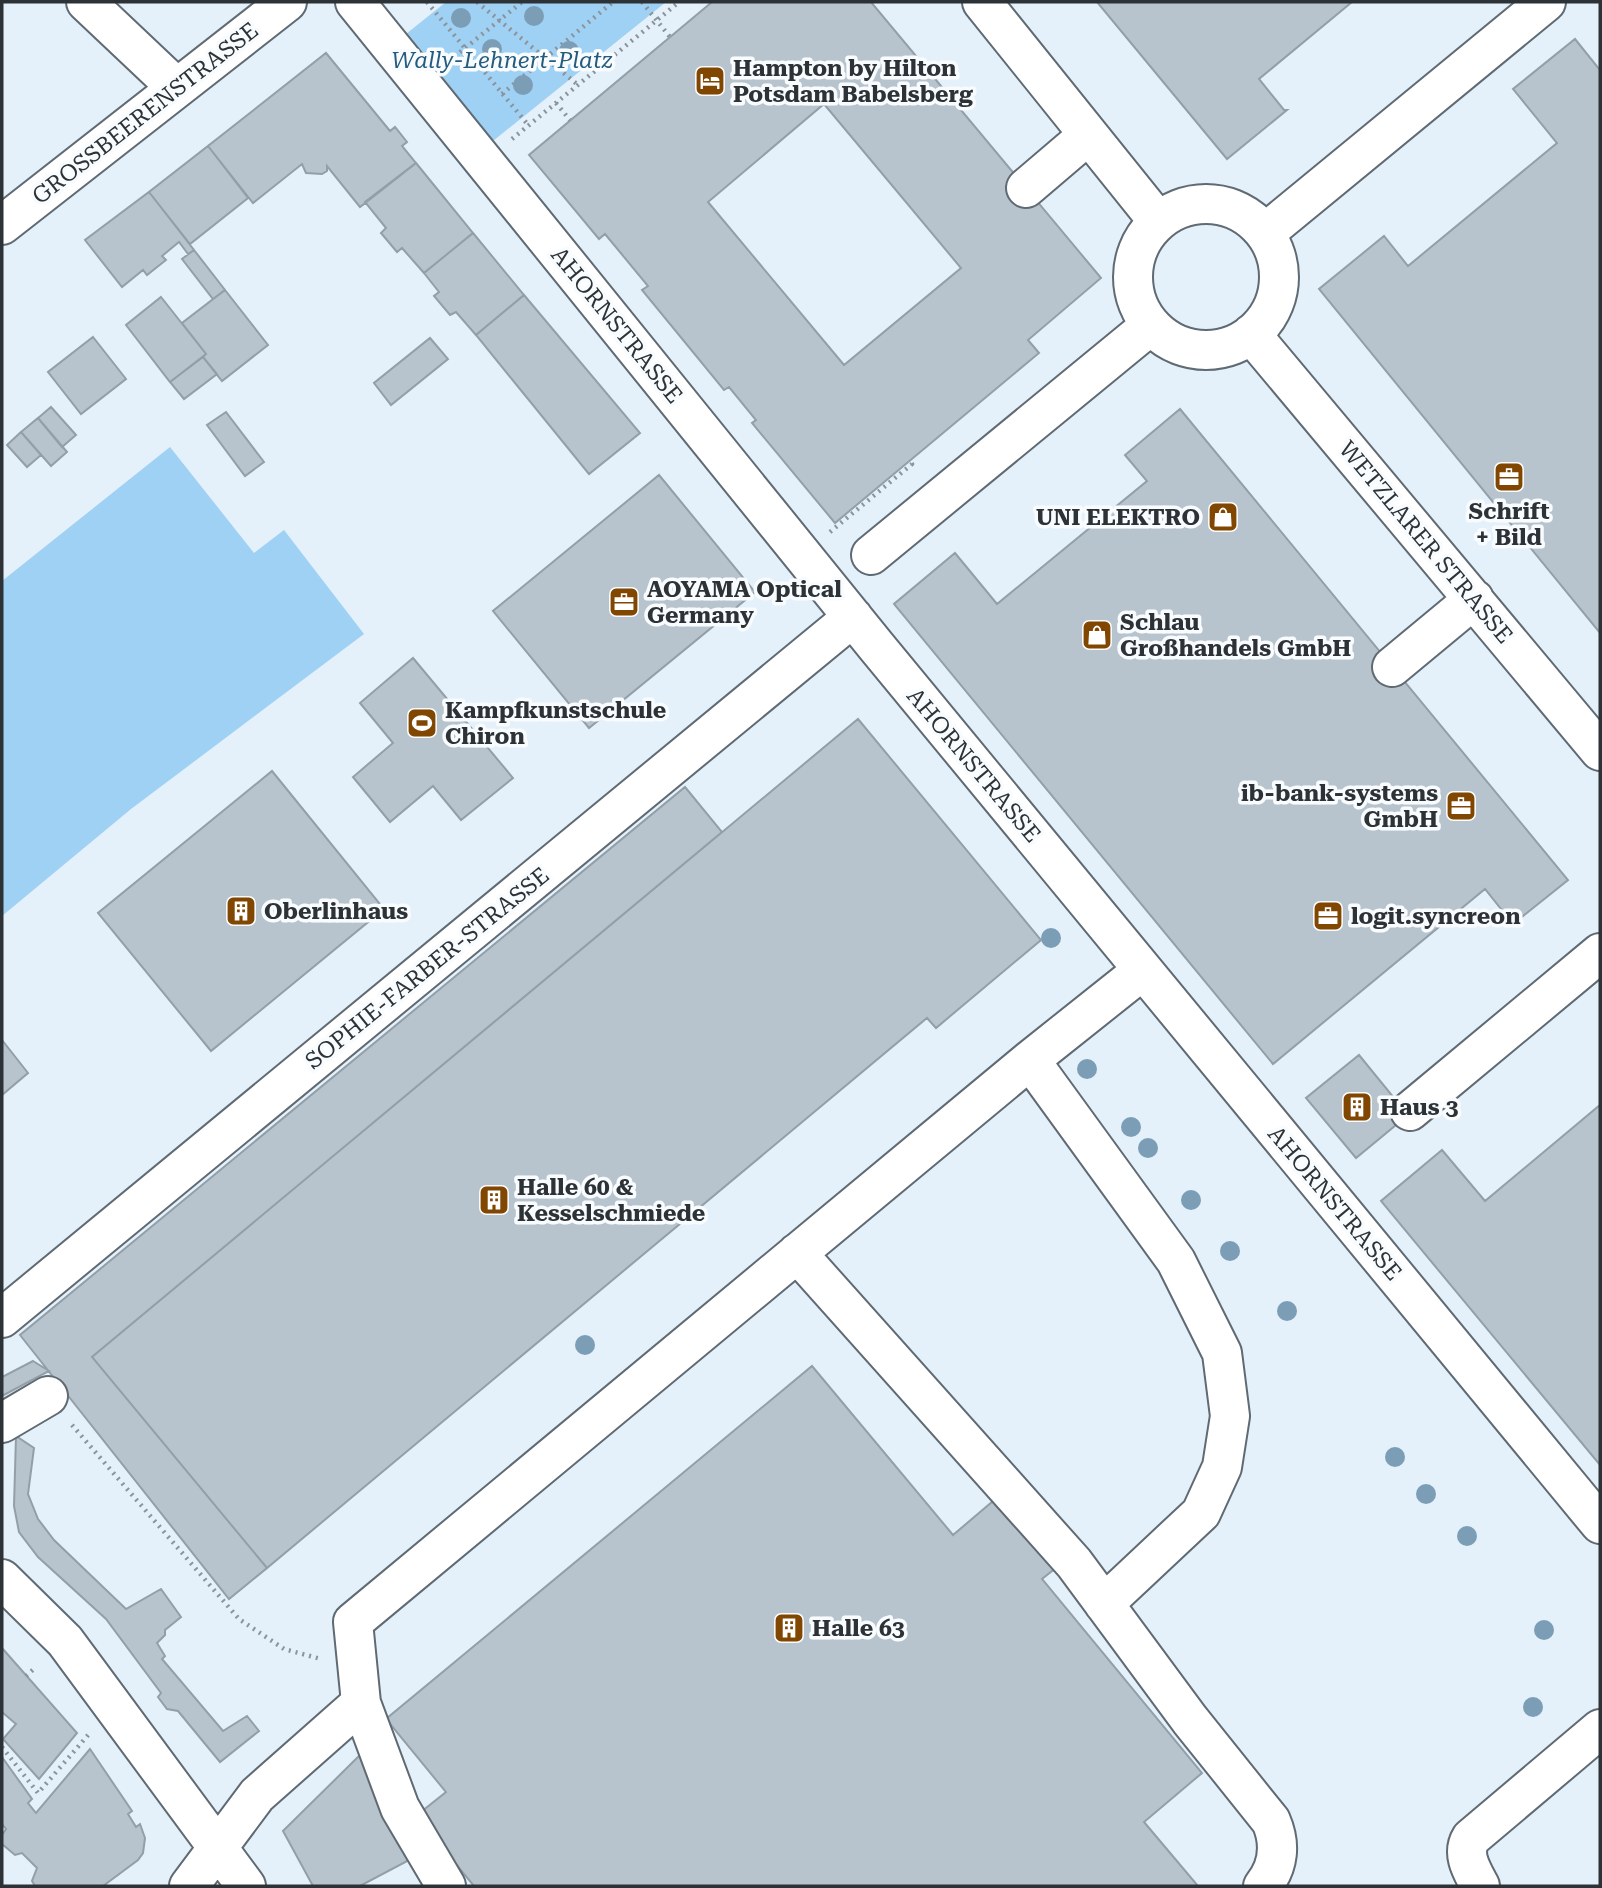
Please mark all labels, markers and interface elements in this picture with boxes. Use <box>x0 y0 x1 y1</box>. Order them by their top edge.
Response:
street label: GROSSBEERENSTRASSE <box>27 17 264 210</box>
park label: Wally-Lehnert-Platz <box>391 47 613 74</box>
place label: Hampton by Hilton Potsdam Babelsberg <box>733 55 974 108</box>
hotel icon: Hampton by Hilton Potsdam Babelsberg <box>693 64 727 98</box>
street label: AHORNSTRASSE <box>545 242 688 409</box>
street label: WETZLARER STRASSE <box>1333 436 1518 649</box>
office icon: Schrift + Bild <box>1492 460 1526 494</box>
place label: Schrift + Bild <box>1468 498 1550 551</box>
shop icon: UNI ELEKTRO <box>1206 500 1240 534</box>
place label: UNI ELEKTRO <box>1036 504 1200 531</box>
place label: AOYAMA Optical Germany <box>647 576 842 629</box>
office icon: AOYAMA Optical Germany <box>607 585 641 619</box>
place label: Schlau Großhandels GmbH <box>1120 609 1351 662</box>
shop icon: Schlau Großhandels GmbH <box>1080 618 1114 652</box>
street label: AHORNSTRASSE <box>901 683 1046 848</box>
place label: Kampfkunstschule Chiron <box>445 697 666 750</box>
sports icon: Kampfkunstschule Chiron <box>405 706 439 740</box>
place label: ib-bank-systems GmbH <box>1241 780 1438 833</box>
office icon: ib-bank-systems GmbH <box>1444 789 1478 823</box>
street label: SOPHIE-FARBER-STRASSE <box>300 862 555 1075</box>
building icon: Oberlinhaus <box>224 894 258 928</box>
place label: Oberlinhaus <box>264 898 408 925</box>
office icon: logit.syncreon <box>1311 899 1345 933</box>
place label: logit.syncreon <box>1351 903 1521 930</box>
building icon: Haus 3 <box>1340 1090 1374 1124</box>
place label: Haus 3 <box>1380 1094 1458 1121</box>
street label: AHORNSTRASSE <box>1262 1121 1407 1286</box>
place label: Halle 60 & Kesselschmiede <box>517 1174 705 1227</box>
building icon: Halle 60 & Kesselschmiede <box>477 1183 511 1217</box>
building icon: Halle 63 <box>772 1611 806 1645</box>
place label: Halle 63 <box>812 1615 905 1642</box>

